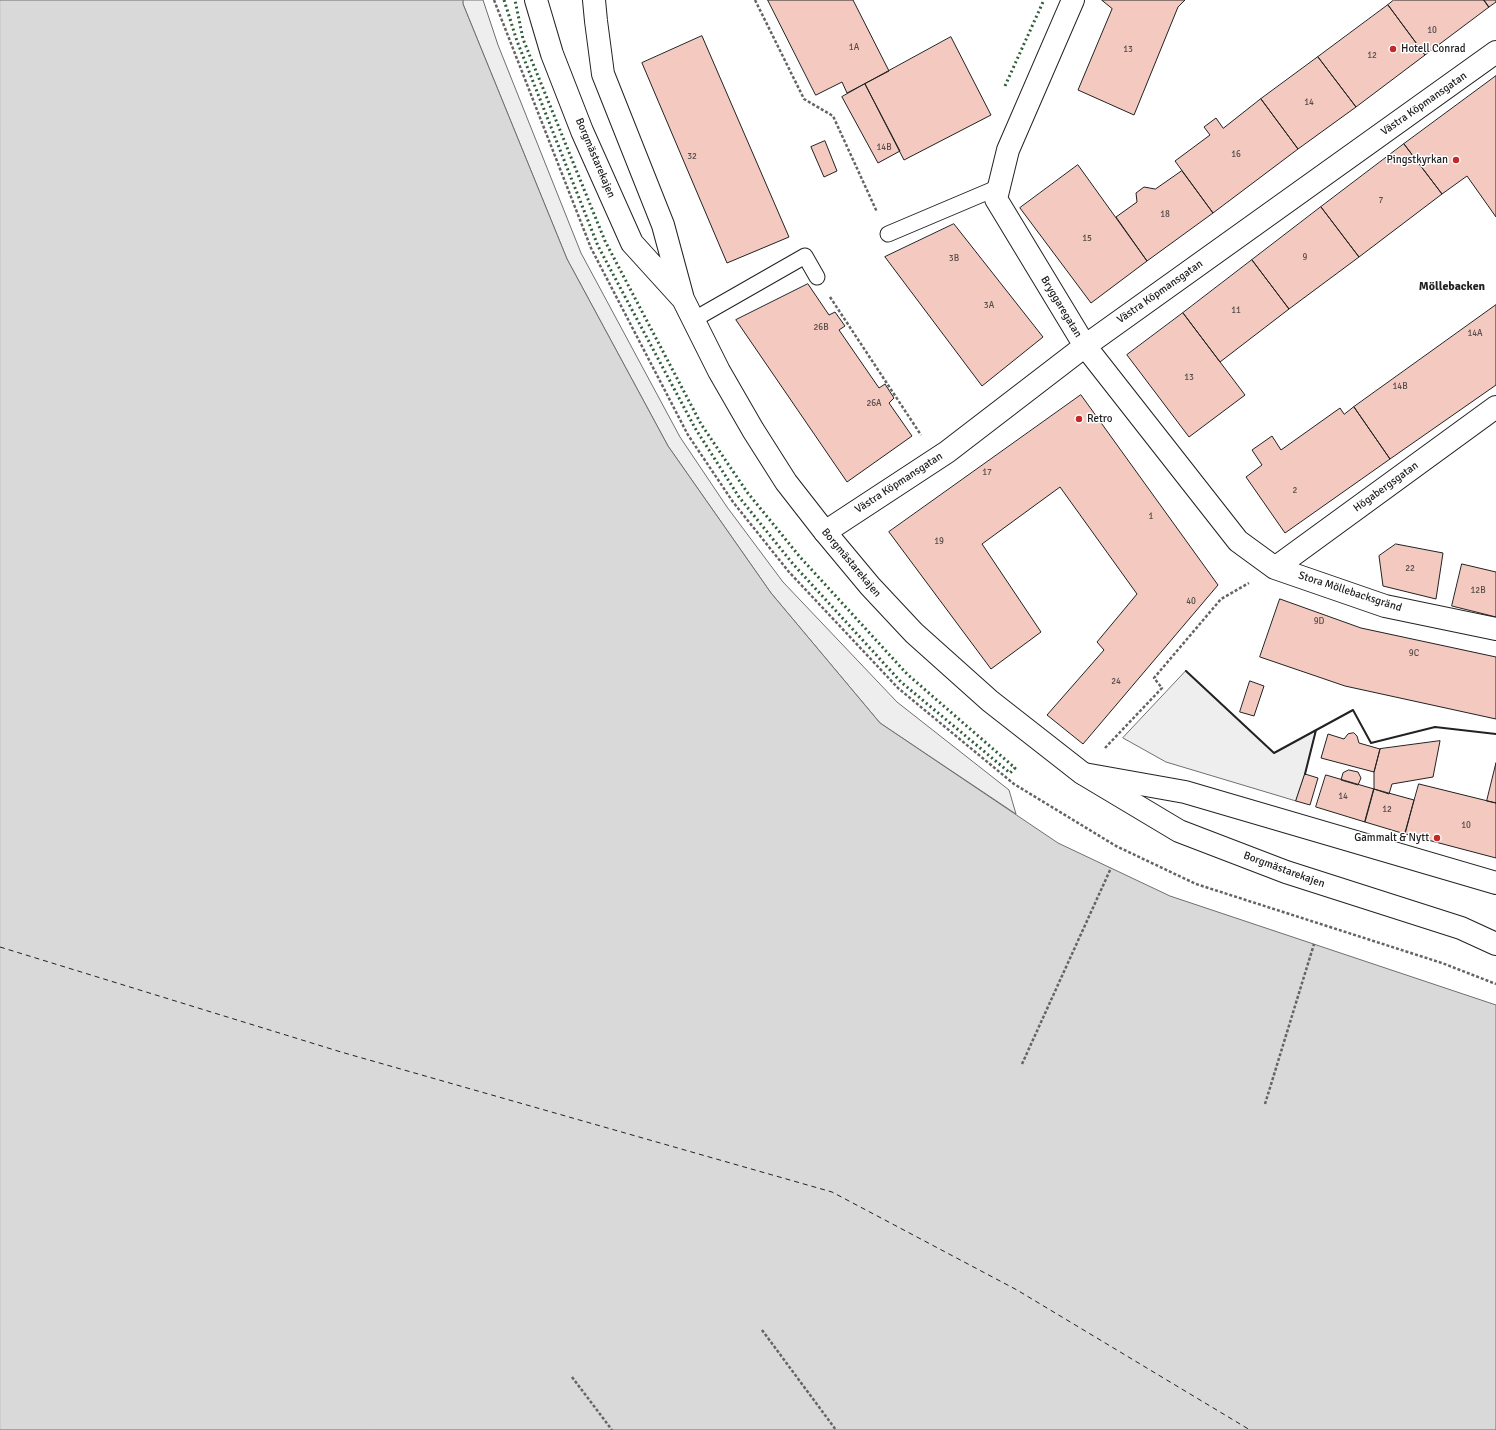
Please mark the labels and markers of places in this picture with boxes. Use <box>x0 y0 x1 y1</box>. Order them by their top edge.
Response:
place label: Hotell Conrad <box>1401 42 1466 56</box>
marker: Hotell Conrad <box>1388 44 1398 54</box>
place label: Pingstkyrkan <box>1387 153 1448 167</box>
marker: Pingstkyrkan <box>1451 155 1461 165</box>
place label: Retro <box>1087 412 1112 426</box>
marker: Retro <box>1074 414 1084 424</box>
place label: Gammalt & Nytt <box>1354 831 1429 845</box>
marker: Gammalt & Nytt <box>1432 833 1442 843</box>

